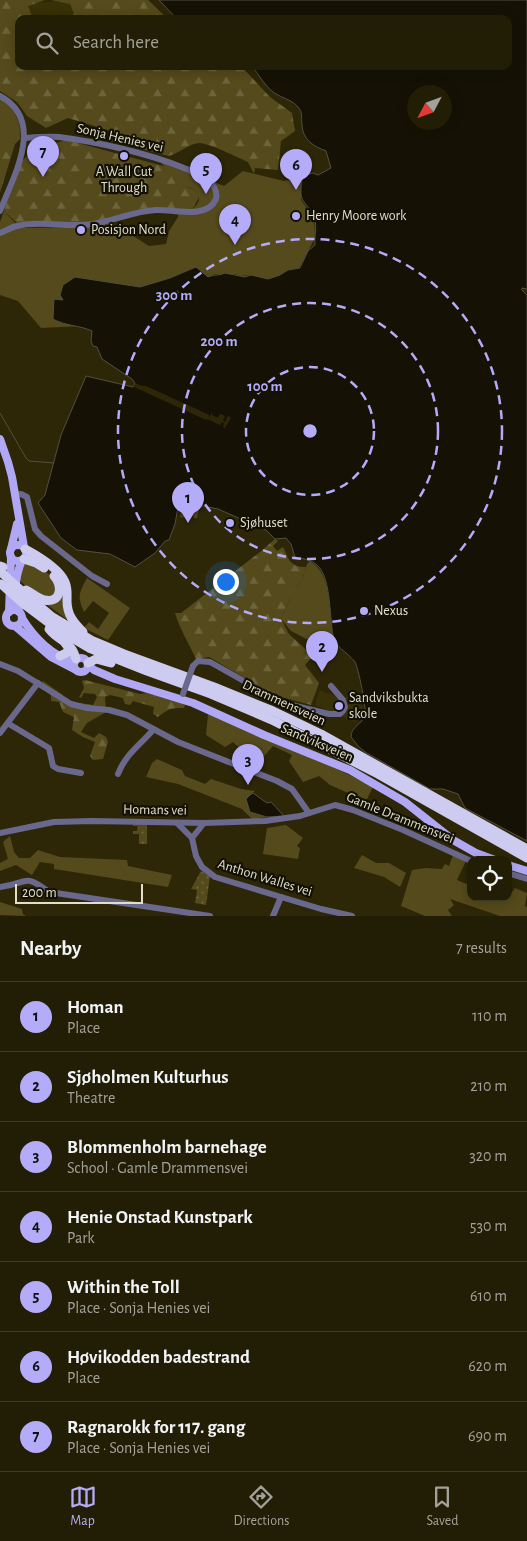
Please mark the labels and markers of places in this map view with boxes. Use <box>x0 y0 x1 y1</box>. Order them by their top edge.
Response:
pin: 7 <box>27 136 59 177</box>
pin: 6 <box>280 149 312 190</box>
marker: A Wall Cut Through <box>118 150 130 162</box>
pin: 5 <box>190 153 222 194</box>
place label: A Wall Cut Through <box>96 165 153 195</box>
pin: 4 <box>219 204 251 245</box>
place label: Henry Moore work <box>306 209 407 223</box>
marker: Henry Moore work <box>290 210 302 222</box>
place label: Posisjon Nord <box>91 223 166 237</box>
marker: Posisjon Nord <box>75 224 87 236</box>
centre of rings <box>301 422 319 440</box>
pin: 1 <box>172 482 204 523</box>
place label: Sjøhuset <box>240 516 288 530</box>
marker: Sjøhuset <box>224 517 236 529</box>
place label: Nexus <box>374 604 408 618</box>
marker: Nexus <box>358 605 370 617</box>
pin: 2 <box>306 631 338 672</box>
place label: Sandviksbukta skole <box>349 691 429 721</box>
marker: Sandviksbukta skole <box>333 700 345 712</box>
pin: 3 <box>232 744 264 785</box>

